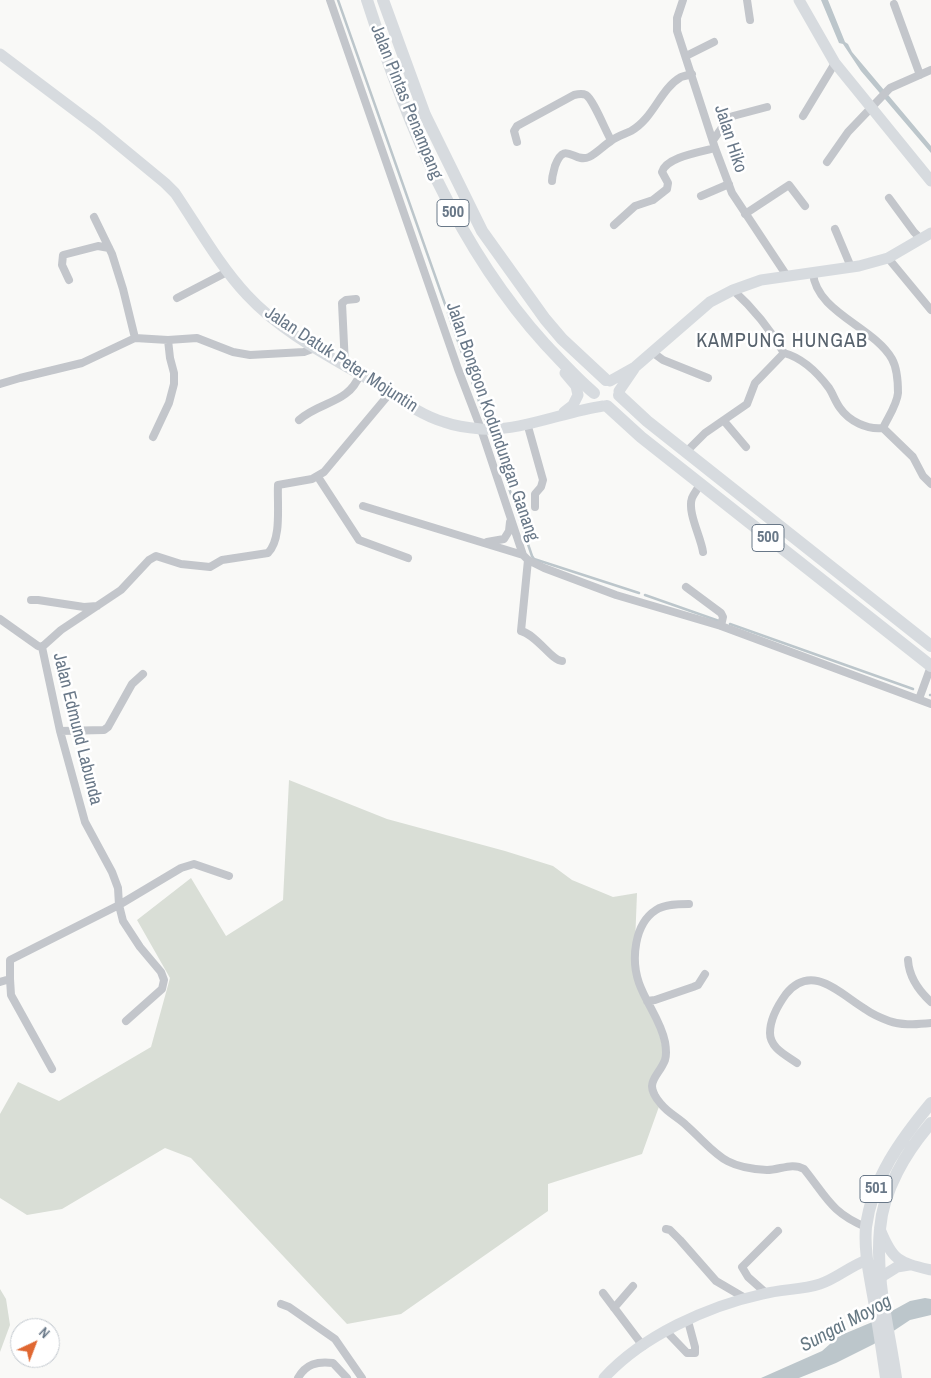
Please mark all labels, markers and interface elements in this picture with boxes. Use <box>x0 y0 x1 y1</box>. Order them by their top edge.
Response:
street label: Jalan Pintas Penampang <box>365 21 447 183</box>
street label: Jalan Hiko <box>709 103 751 175</box>
road number: 500 <box>437 200 469 227</box>
street label: Jalan Bongoon Kodundungan Ganang <box>441 300 543 544</box>
street label: Jalan Datuk Peter Mojuntin <box>260 302 422 418</box>
district label: KAMPUNG HUNGAB <box>694 330 870 354</box>
road number: 500 <box>752 524 784 552</box>
street label: Jalan Edmund Labunda <box>48 651 106 807</box>
road number: 501 <box>860 1176 892 1202</box>
water label: Sungai Moyog <box>796 1290 896 1358</box>
north arrow <box>10 1318 60 1368</box>
text: N <box>35 1323 54 1342</box>

